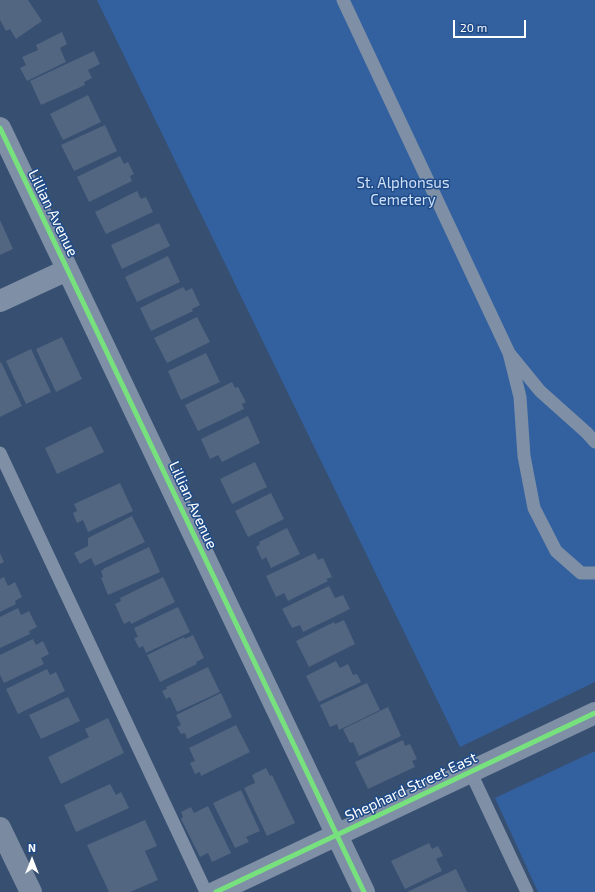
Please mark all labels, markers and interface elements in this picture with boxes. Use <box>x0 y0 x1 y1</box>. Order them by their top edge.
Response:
scale bar <box>455 12 528 38</box>
text: 20 m <box>460 20 487 34</box>
street label: Lillian Avenue <box>24 167 82 259</box>
park label: St. Alphonsus Cemetery <box>356 174 450 209</box>
street label: Lillian Avenue <box>165 458 221 552</box>
street label: Shephard Street East <box>342 748 480 826</box>
north arrow <box>12 840 52 880</box>
text: N <box>28 841 36 854</box>

